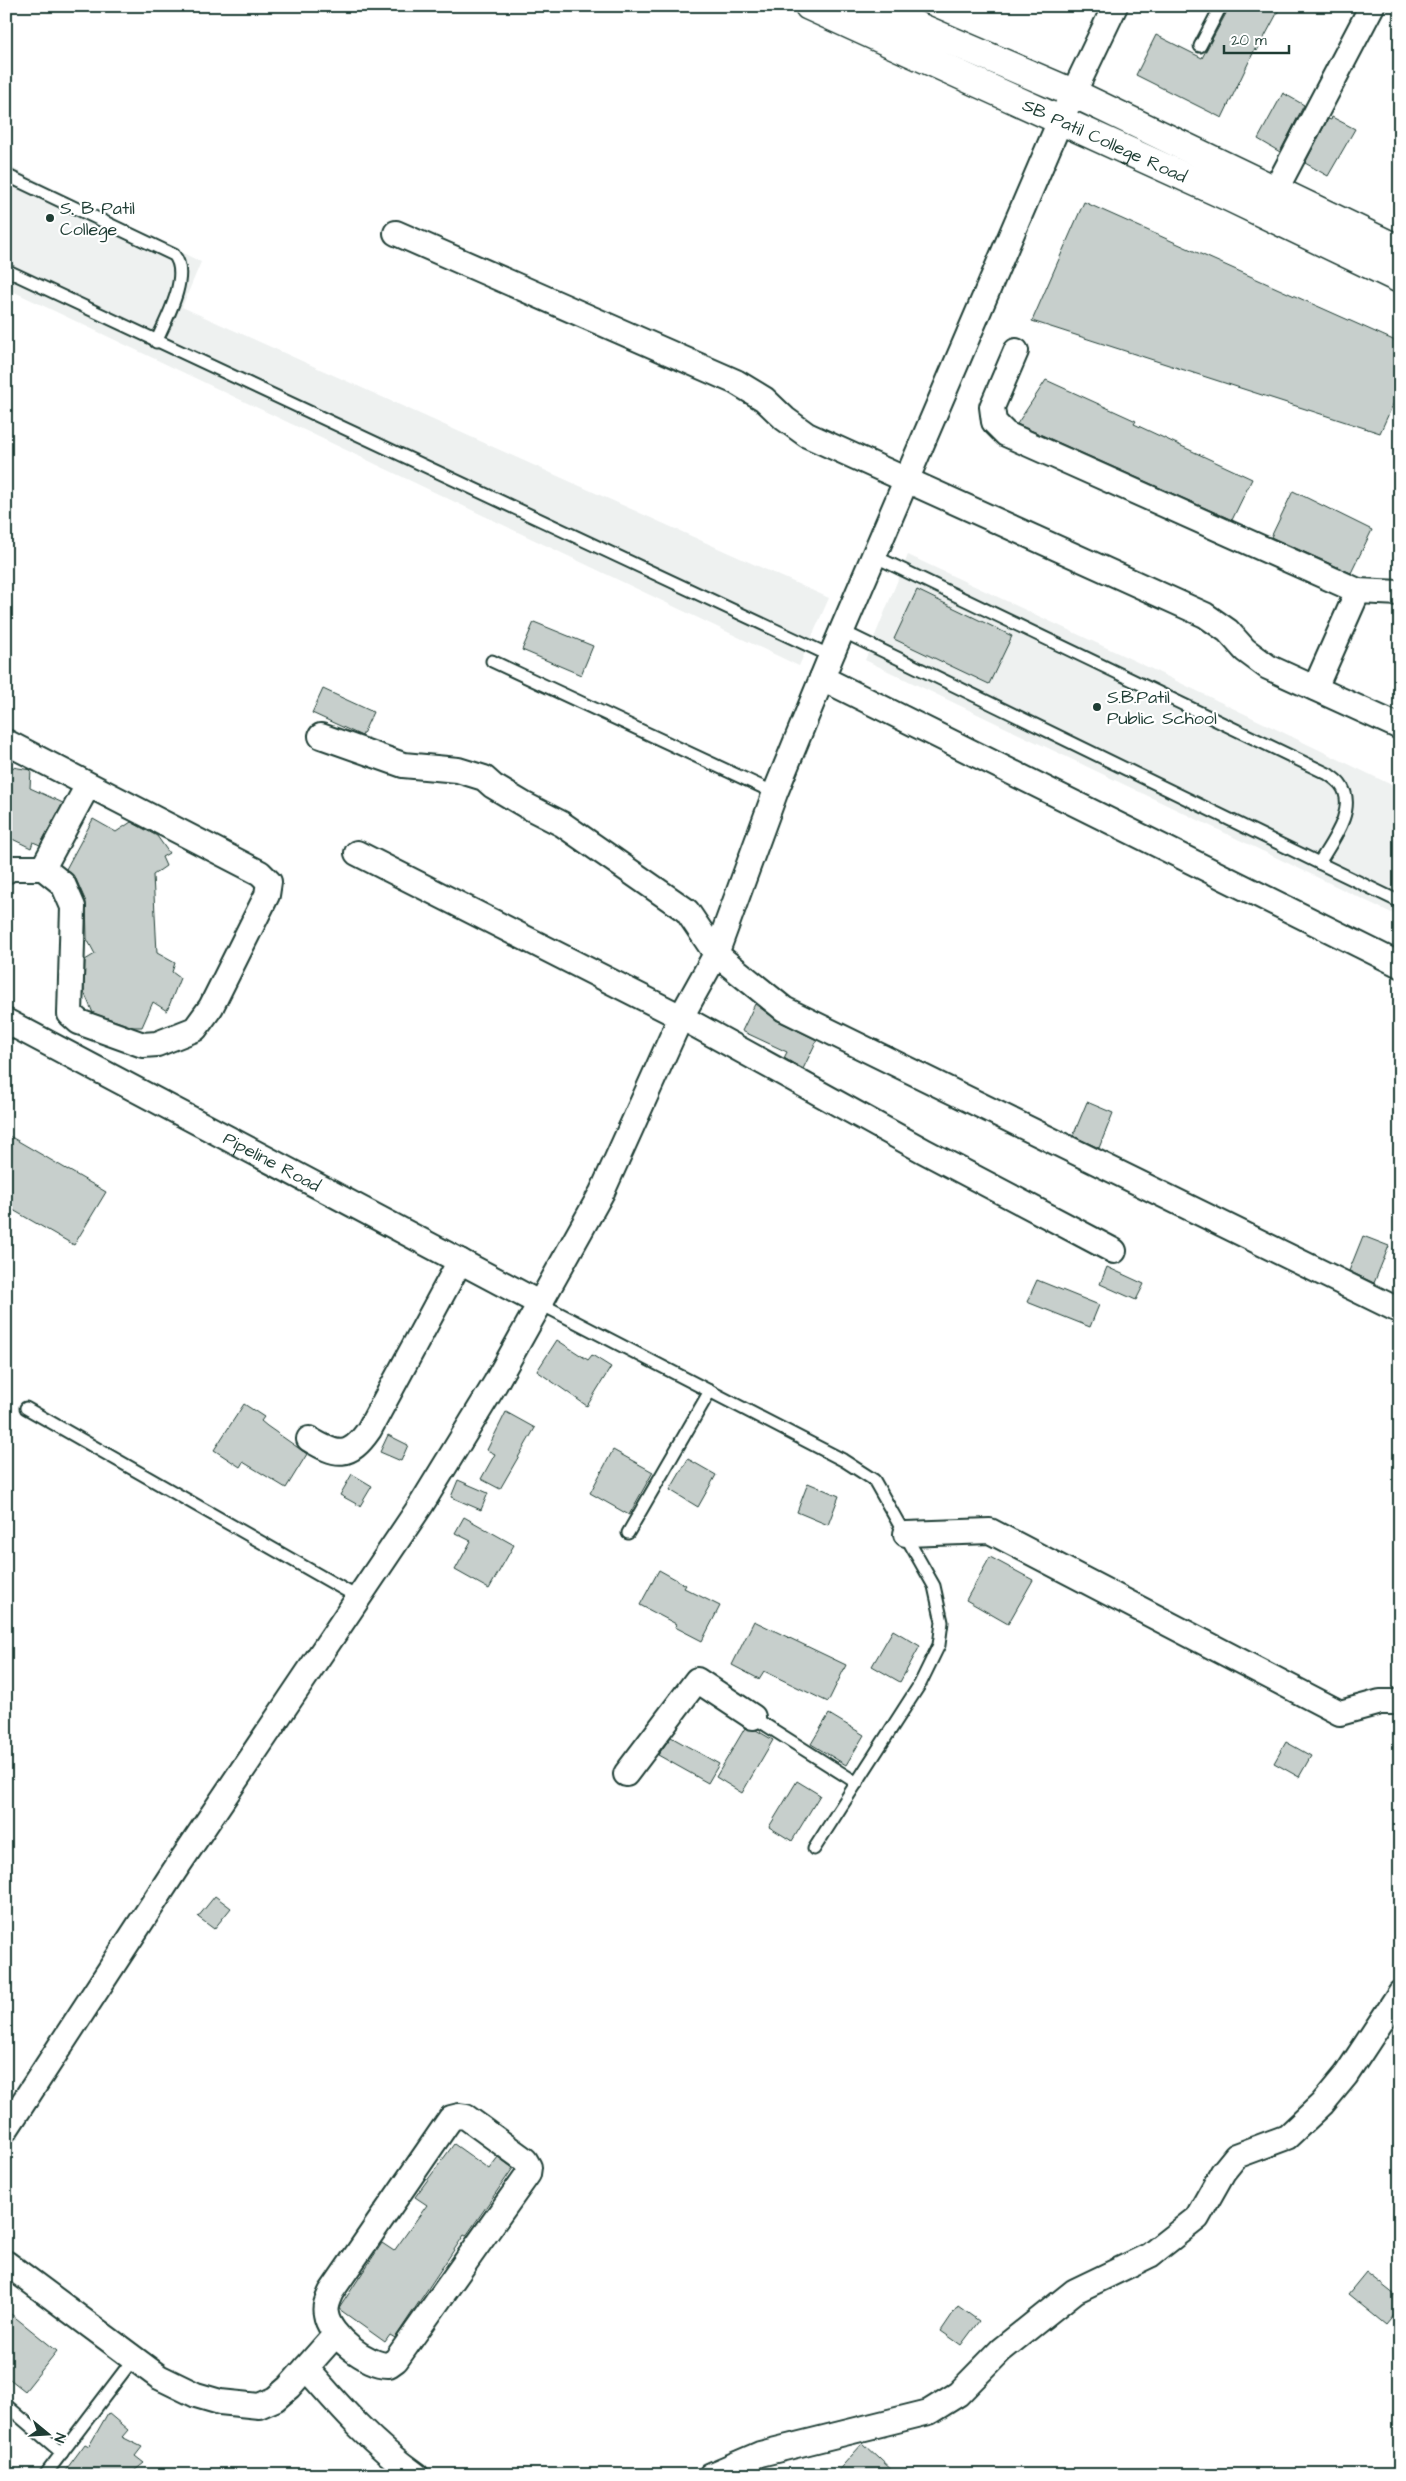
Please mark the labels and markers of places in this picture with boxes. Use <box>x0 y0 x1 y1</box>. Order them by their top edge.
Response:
place label: S. B Patil College <box>60 196 135 243</box>
marker: S. B Patil College <box>44 212 56 224</box>
place label: S.B.Patil Public School <box>1107 685 1217 731</box>
marker: S.B.Patil Public School <box>1091 701 1103 713</box>

